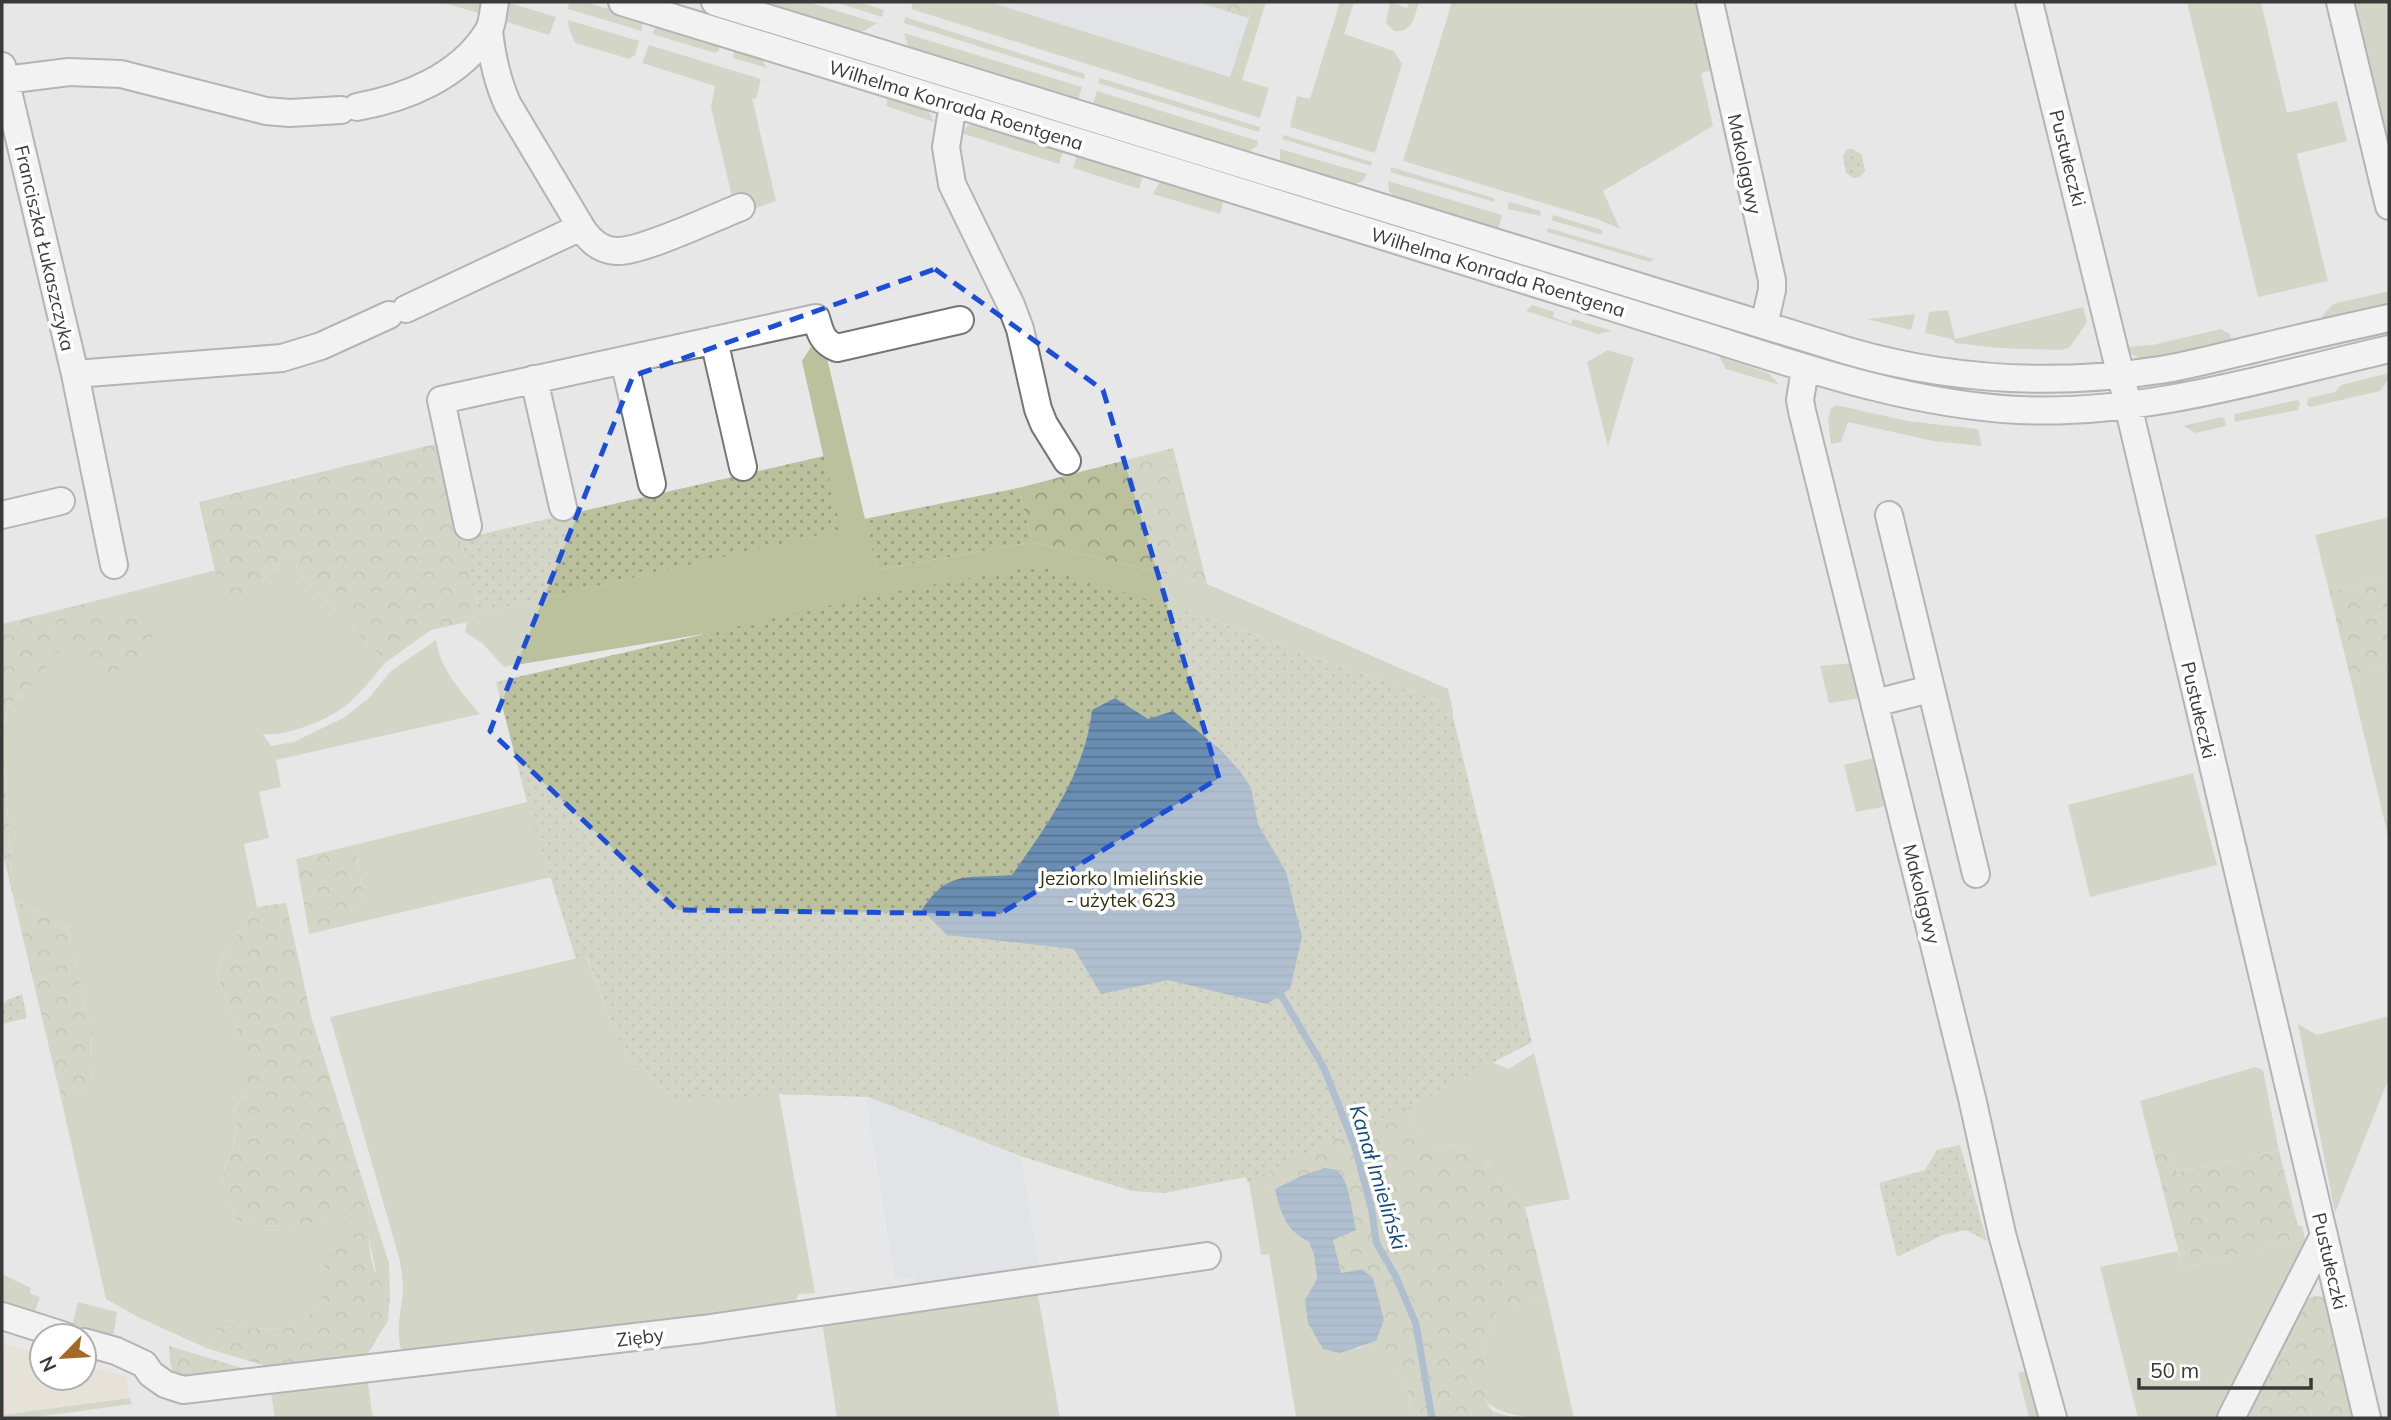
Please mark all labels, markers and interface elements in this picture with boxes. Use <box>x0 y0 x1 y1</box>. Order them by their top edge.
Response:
street label: Wilhelma Konrada Roentgena <box>826 55 1086 155</box>
street label: Pustułeczki <box>2044 107 2092 209</box>
street label: Makolągwy <box>1723 111 1767 217</box>
street label: Franciszka Łukaszczyka <box>10 143 80 353</box>
street label: Wilhelma Konrada Roentgena <box>1368 222 1628 322</box>
street label: Pustułeczki <box>2176 659 2222 761</box>
street label: Makolągwy <box>1898 841 1946 947</box>
park label: Jeziorko Imielińskie - użytek 623 <box>1039 866 1203 912</box>
water label: Kanał Imieliński <box>1345 1101 1414 1254</box>
street label: Pustułeczki <box>2307 1210 2353 1312</box>
north arrow <box>28 1322 98 1392</box>
street label: Zięby <box>615 1322 665 1352</box>
scale bar <box>2139 1346 2310 1390</box>
text: N <box>34 1353 62 1376</box>
text: 50 m <box>2150 1357 2199 1383</box>

